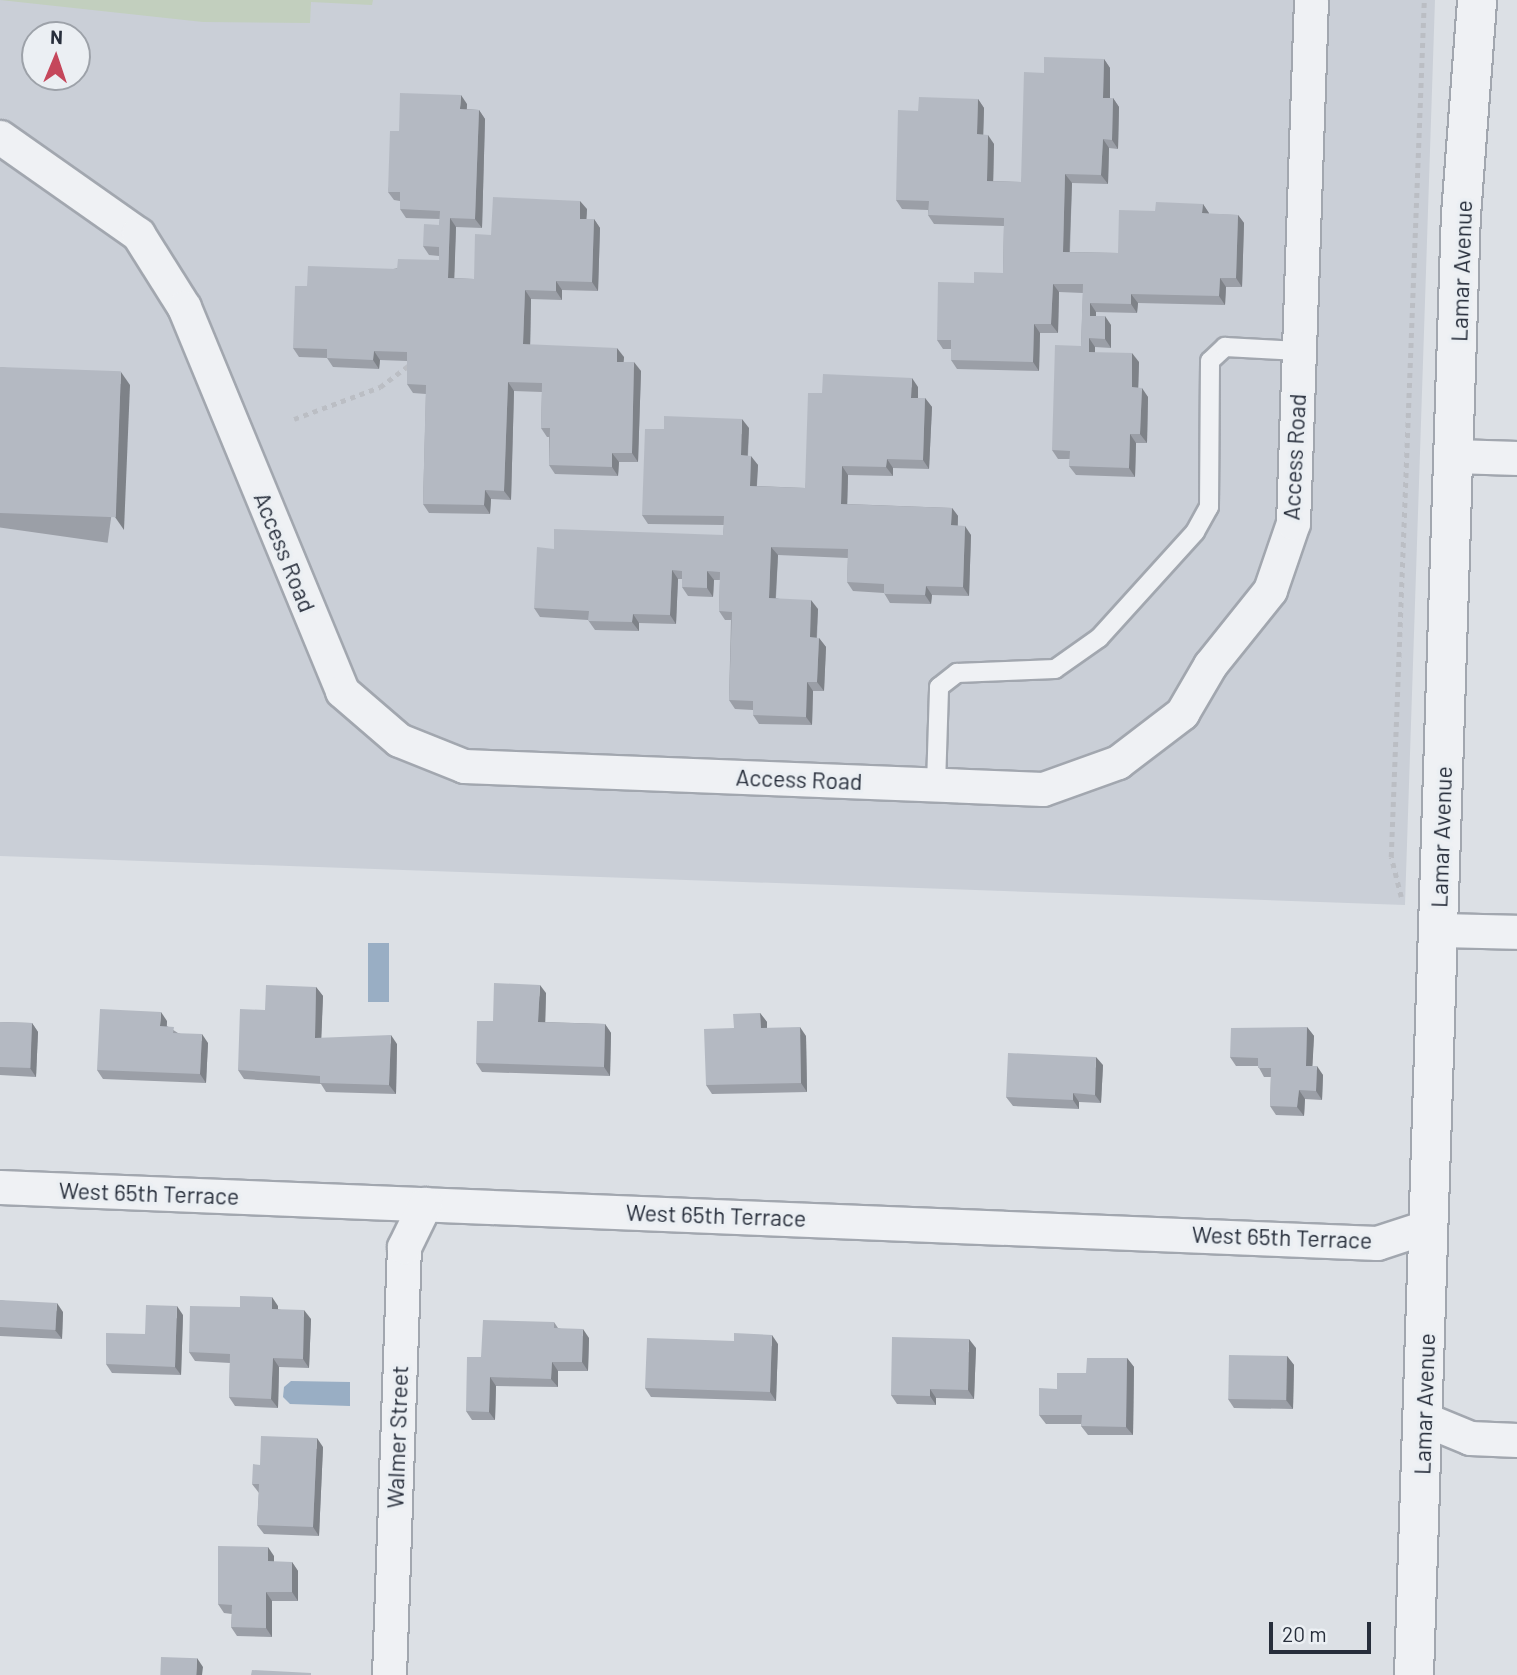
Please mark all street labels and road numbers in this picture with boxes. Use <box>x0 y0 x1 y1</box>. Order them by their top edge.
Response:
street label: Lamar Avenue <box>1445 200 1477 342</box>
street label: Access Road <box>1277 393 1311 521</box>
street label: Access Road <box>248 488 322 616</box>
street label: Access Road <box>735 763 863 795</box>
street label: Lamar Avenue <box>1425 766 1457 908</box>
street label: West 65th Terrace <box>58 1176 240 1210</box>
street label: West 65th Terrace <box>625 1198 807 1232</box>
street label: West 65th Terrace <box>1191 1220 1373 1254</box>
street label: Lamar Avenue <box>1408 1333 1440 1475</box>
street label: Walmer Street <box>381 1365 413 1509</box>

